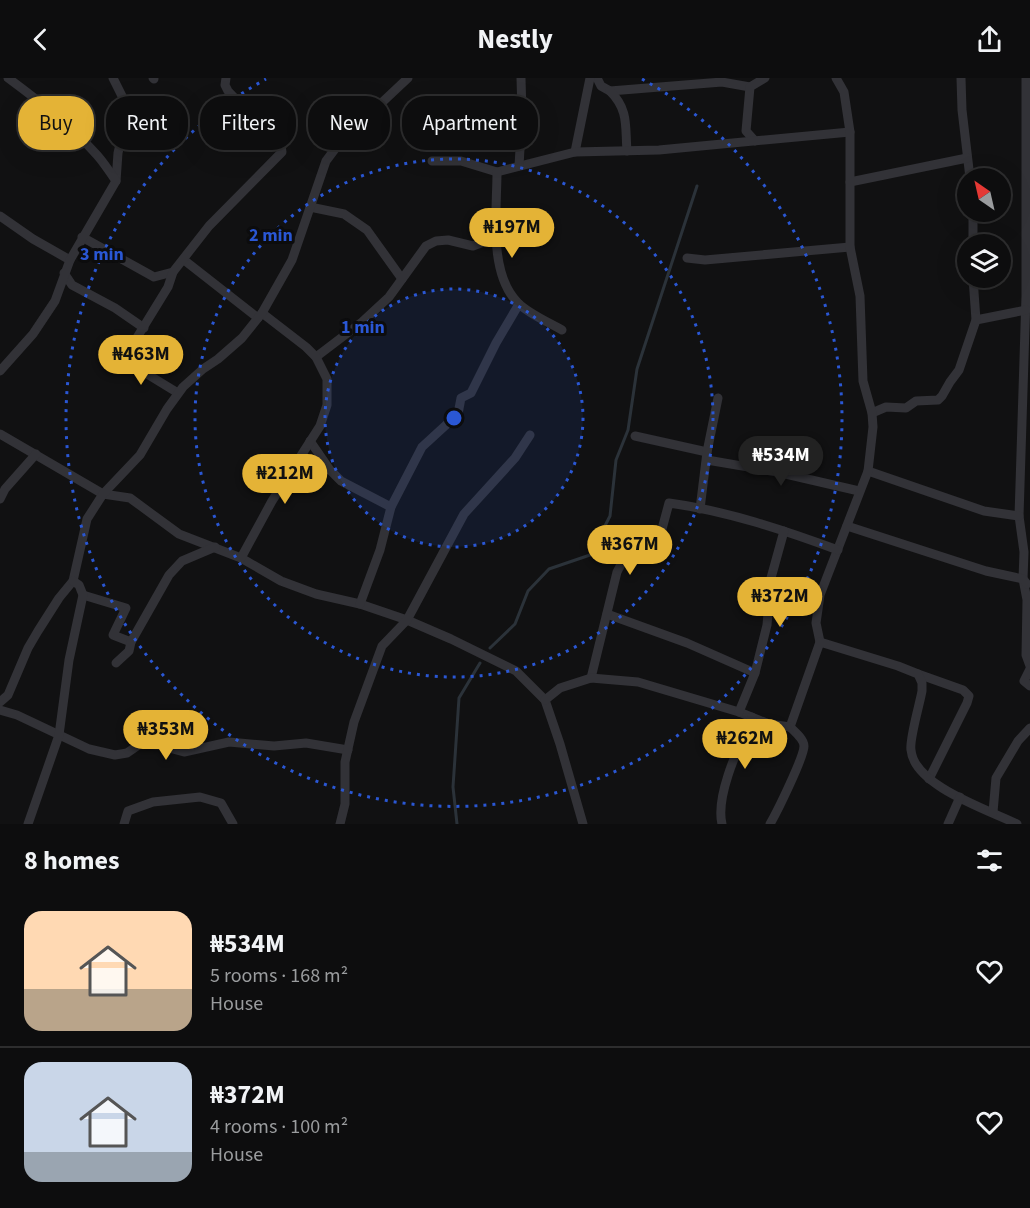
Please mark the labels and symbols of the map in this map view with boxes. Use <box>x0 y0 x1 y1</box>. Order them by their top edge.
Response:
north arrow <box>957 168 1011 222</box>
pin: ₦197M <box>470 208 554 259</box>
text: 2 min <box>249 223 293 248</box>
text: 3 min <box>80 242 124 267</box>
text: 1 min <box>341 315 385 340</box>
pin: ₦463M <box>99 335 183 386</box>
centre of rings <box>444 408 464 428</box>
pin: ₦534M <box>739 436 823 487</box>
pin: ₦212M <box>243 454 327 505</box>
pin: ₦367M <box>588 525 672 576</box>
pin: ₦372M <box>738 577 822 628</box>
pin: ₦353M <box>124 710 208 761</box>
pin: ₦262M <box>703 719 787 770</box>

